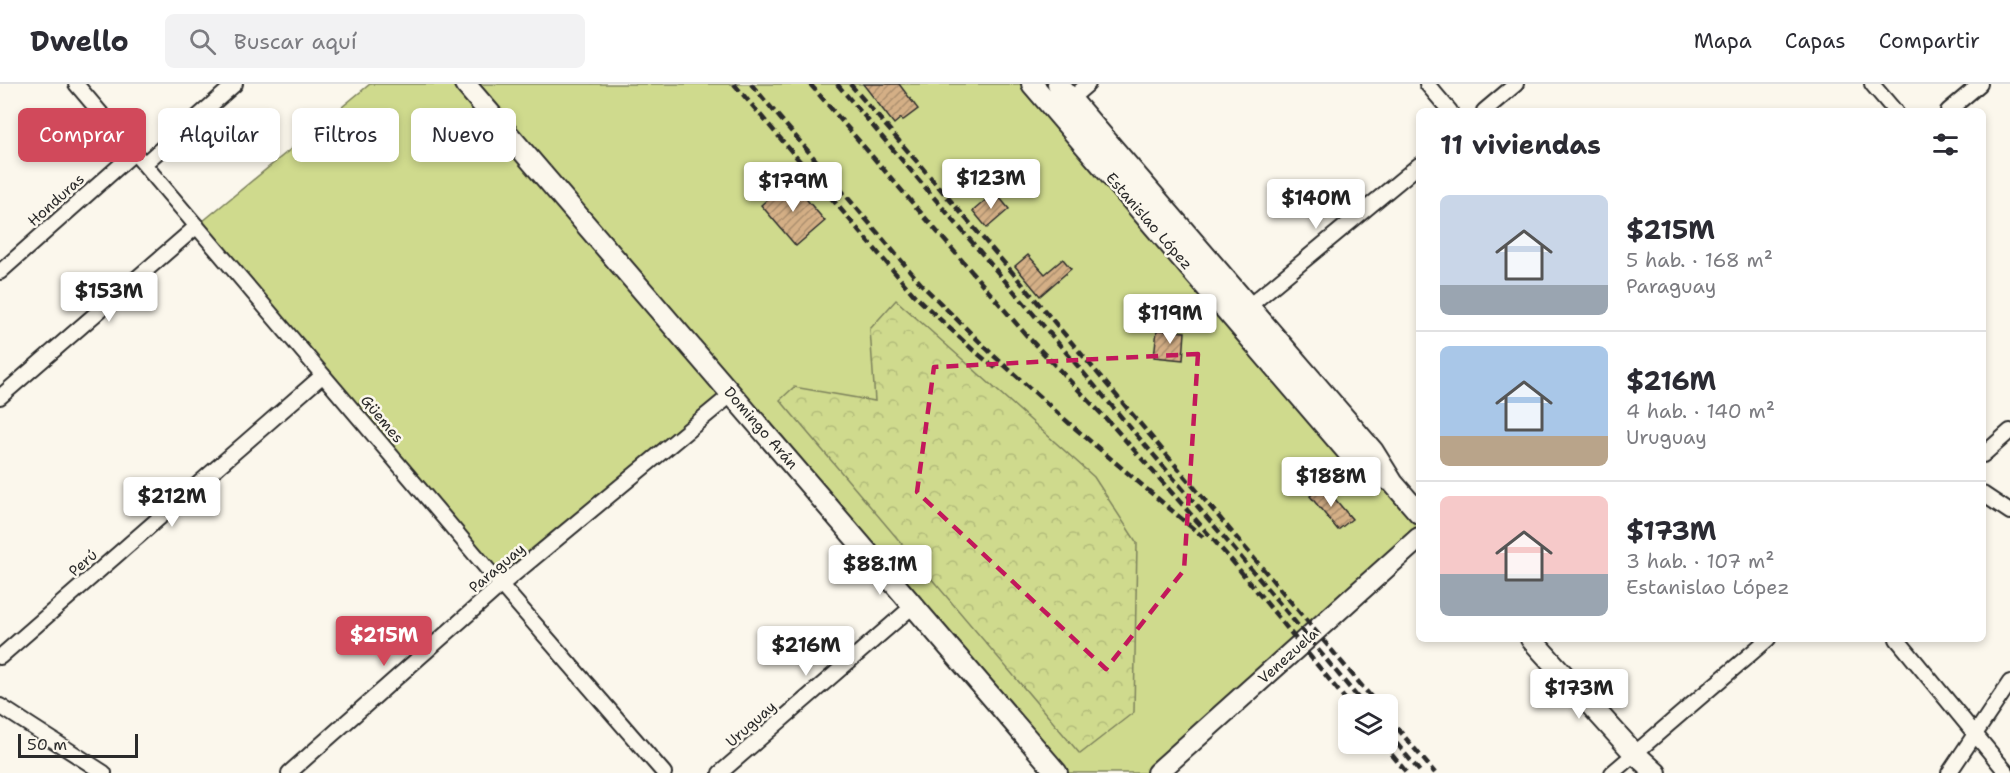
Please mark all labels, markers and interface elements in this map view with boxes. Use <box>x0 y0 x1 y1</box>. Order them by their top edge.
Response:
search box <box>165 14 585 68</box>
text: Dwello <box>30 22 129 60</box>
icon: search <box>186 25 219 58</box>
text: Buscar aquí <box>234 27 357 56</box>
text: Mapa <box>1694 27 1752 55</box>
text: Capas <box>1785 27 1846 55</box>
text: Compartir <box>1879 27 1980 55</box>
chip: Comprar <box>18 108 146 162</box>
chip: Alquilar <box>158 108 280 162</box>
chip: Filtros <box>292 108 399 162</box>
chip: Nuevo <box>411 108 516 162</box>
text: 11 viviendas <box>1440 127 1601 162</box>
icon: filters <box>1929 128 1962 161</box>
pin: $123M <box>949 159 1033 210</box>
pin: $179M <box>751 162 835 213</box>
text: $123M <box>956 165 1026 191</box>
text: $179M <box>758 168 828 194</box>
street label: Estanislao López <box>1101 168 1197 274</box>
street label: Honduras <box>23 169 89 231</box>
pin: $140M <box>1274 179 1358 230</box>
text: $140M <box>1281 185 1351 211</box>
text: $215M <box>1626 212 1715 247</box>
icon: home <box>1488 219 1560 291</box>
text: 5 hab. · 168 m² <box>1626 247 1773 273</box>
pin: $153M <box>67 272 151 323</box>
text: Paraguay <box>1626 273 1716 299</box>
text: $153M <box>75 278 143 304</box>
pin: $119M <box>1128 294 1212 345</box>
text: $119M <box>1138 300 1202 326</box>
text: $216M <box>1626 363 1716 398</box>
icon: home <box>1488 370 1560 442</box>
street label: Domingo Arán <box>720 382 802 474</box>
street label: Güemes <box>356 391 408 447</box>
text: 4 hab. · 140 m² <box>1626 398 1775 424</box>
text: Uruguay <box>1626 424 1707 450</box>
pin: $188M <box>1289 457 1373 508</box>
text: $188M <box>1296 463 1366 489</box>
pin: $212M <box>130 477 214 528</box>
text: $212M <box>137 483 207 509</box>
text: $173M <box>1626 513 1717 548</box>
icon: home <box>1488 520 1560 592</box>
street label: Paraguay <box>465 539 529 597</box>
street label: Perú <box>65 545 101 581</box>
pin: $88.1M <box>831 545 929 596</box>
text: 3 hab. · 107 m² <box>1626 548 1775 574</box>
text: $88.1M <box>843 551 917 577</box>
text: Estanislao López <box>1626 574 1789 600</box>
pin: $215M <box>342 616 426 667</box>
text: $215M <box>350 622 418 648</box>
street label: Venezuela <box>1254 623 1323 688</box>
pin: $216M <box>764 626 848 677</box>
text: $216M <box>771 632 841 658</box>
pin: $173M <box>1537 669 1621 720</box>
text: $173M <box>1544 675 1614 701</box>
map controls <box>1338 694 1398 754</box>
button: layers <box>1338 694 1398 754</box>
street label: Uruguay <box>722 697 780 751</box>
scale bar <box>18 731 138 758</box>
text: 50 m <box>27 734 67 755</box>

